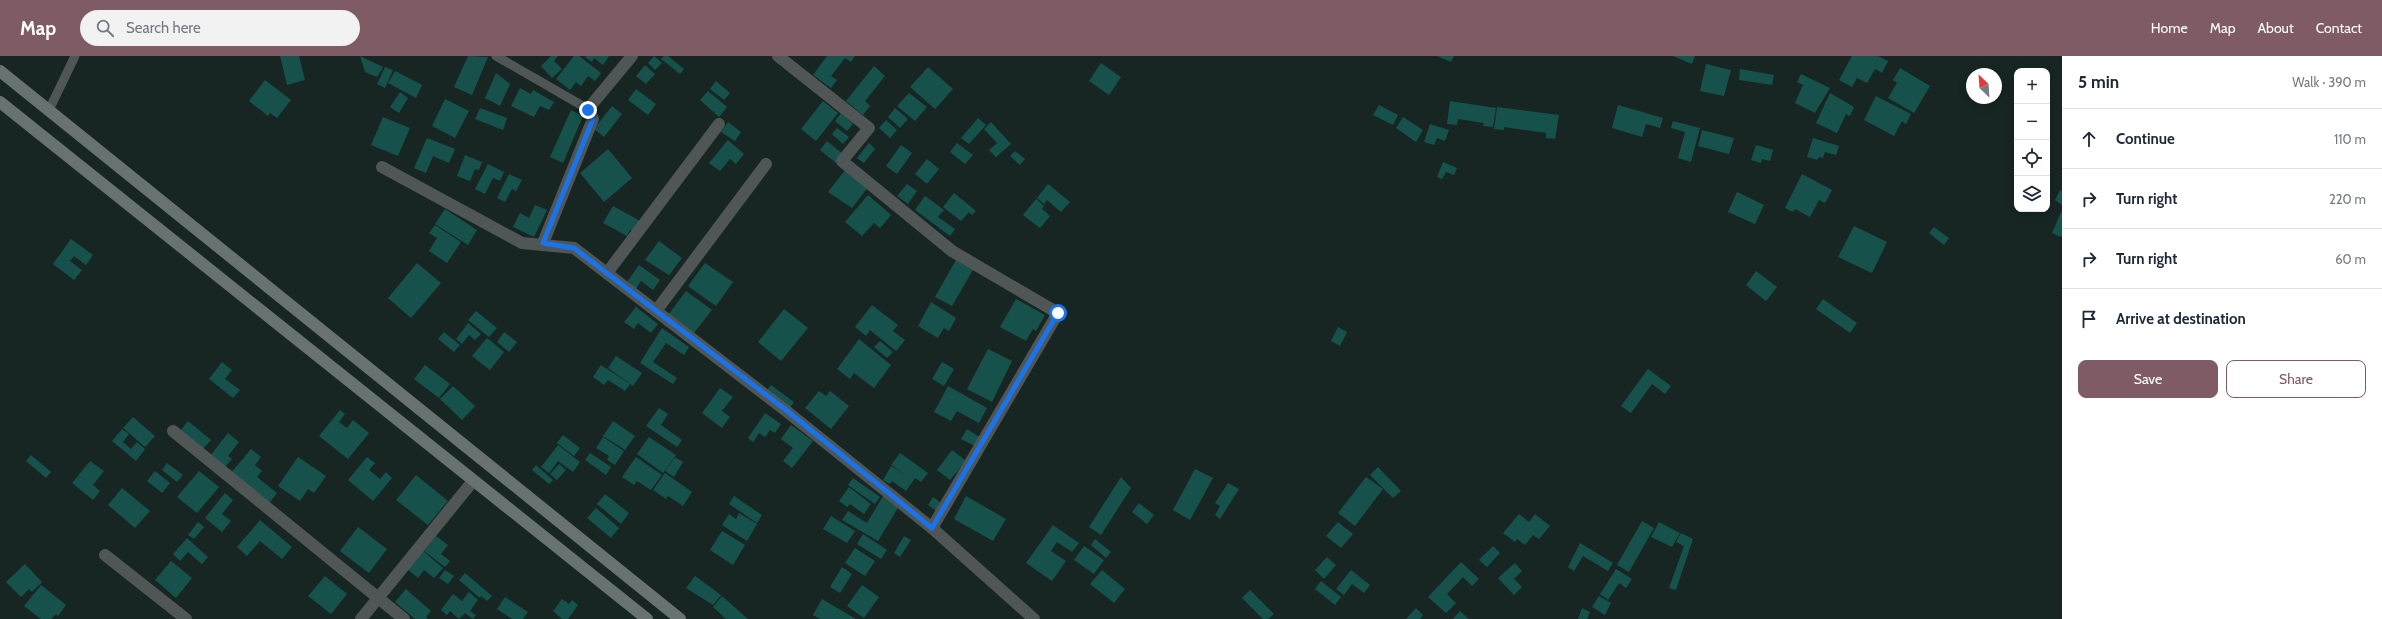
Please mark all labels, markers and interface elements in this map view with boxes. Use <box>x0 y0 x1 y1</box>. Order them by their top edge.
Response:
search box <box>80 10 360 46</box>
text: Map <box>20 17 56 40</box>
icon: search <box>94 17 116 39</box>
text: Search here <box>126 19 201 37</box>
text: Home <box>2151 19 2188 37</box>
text: Map <box>2210 19 2235 37</box>
text: About <box>2257 19 2294 37</box>
text: Contact <box>2316 19 2362 37</box>
north arrow <box>1966 68 2002 104</box>
map controls <box>2014 68 2050 212</box>
button: + <box>2014 68 2050 104</box>
text: 5 min <box>2078 72 2119 92</box>
text: Walk · 390 m <box>2292 74 2366 90</box>
route end <box>579 101 597 119</box>
button: − <box>2014 104 2050 140</box>
icon: ahead <box>2078 128 2100 150</box>
text: Continue <box>2116 130 2175 148</box>
text: 110 m <box>2334 131 2366 147</box>
button: locate <box>2014 140 2050 176</box>
button: layers <box>2014 176 2050 212</box>
icon: right <box>2078 188 2100 210</box>
text: Turn right <box>2116 190 2177 208</box>
text: 220 m <box>2329 191 2366 207</box>
icon: right <box>2078 248 2100 270</box>
text: Turn right <box>2116 250 2177 268</box>
text: 60 m <box>2335 251 2366 267</box>
route start <box>1049 304 1067 322</box>
icon: arrive <box>2078 308 2100 330</box>
text: Arrive at destination <box>2116 310 2246 328</box>
button: Save <box>2078 360 2218 398</box>
button: Share <box>2226 360 2366 398</box>

